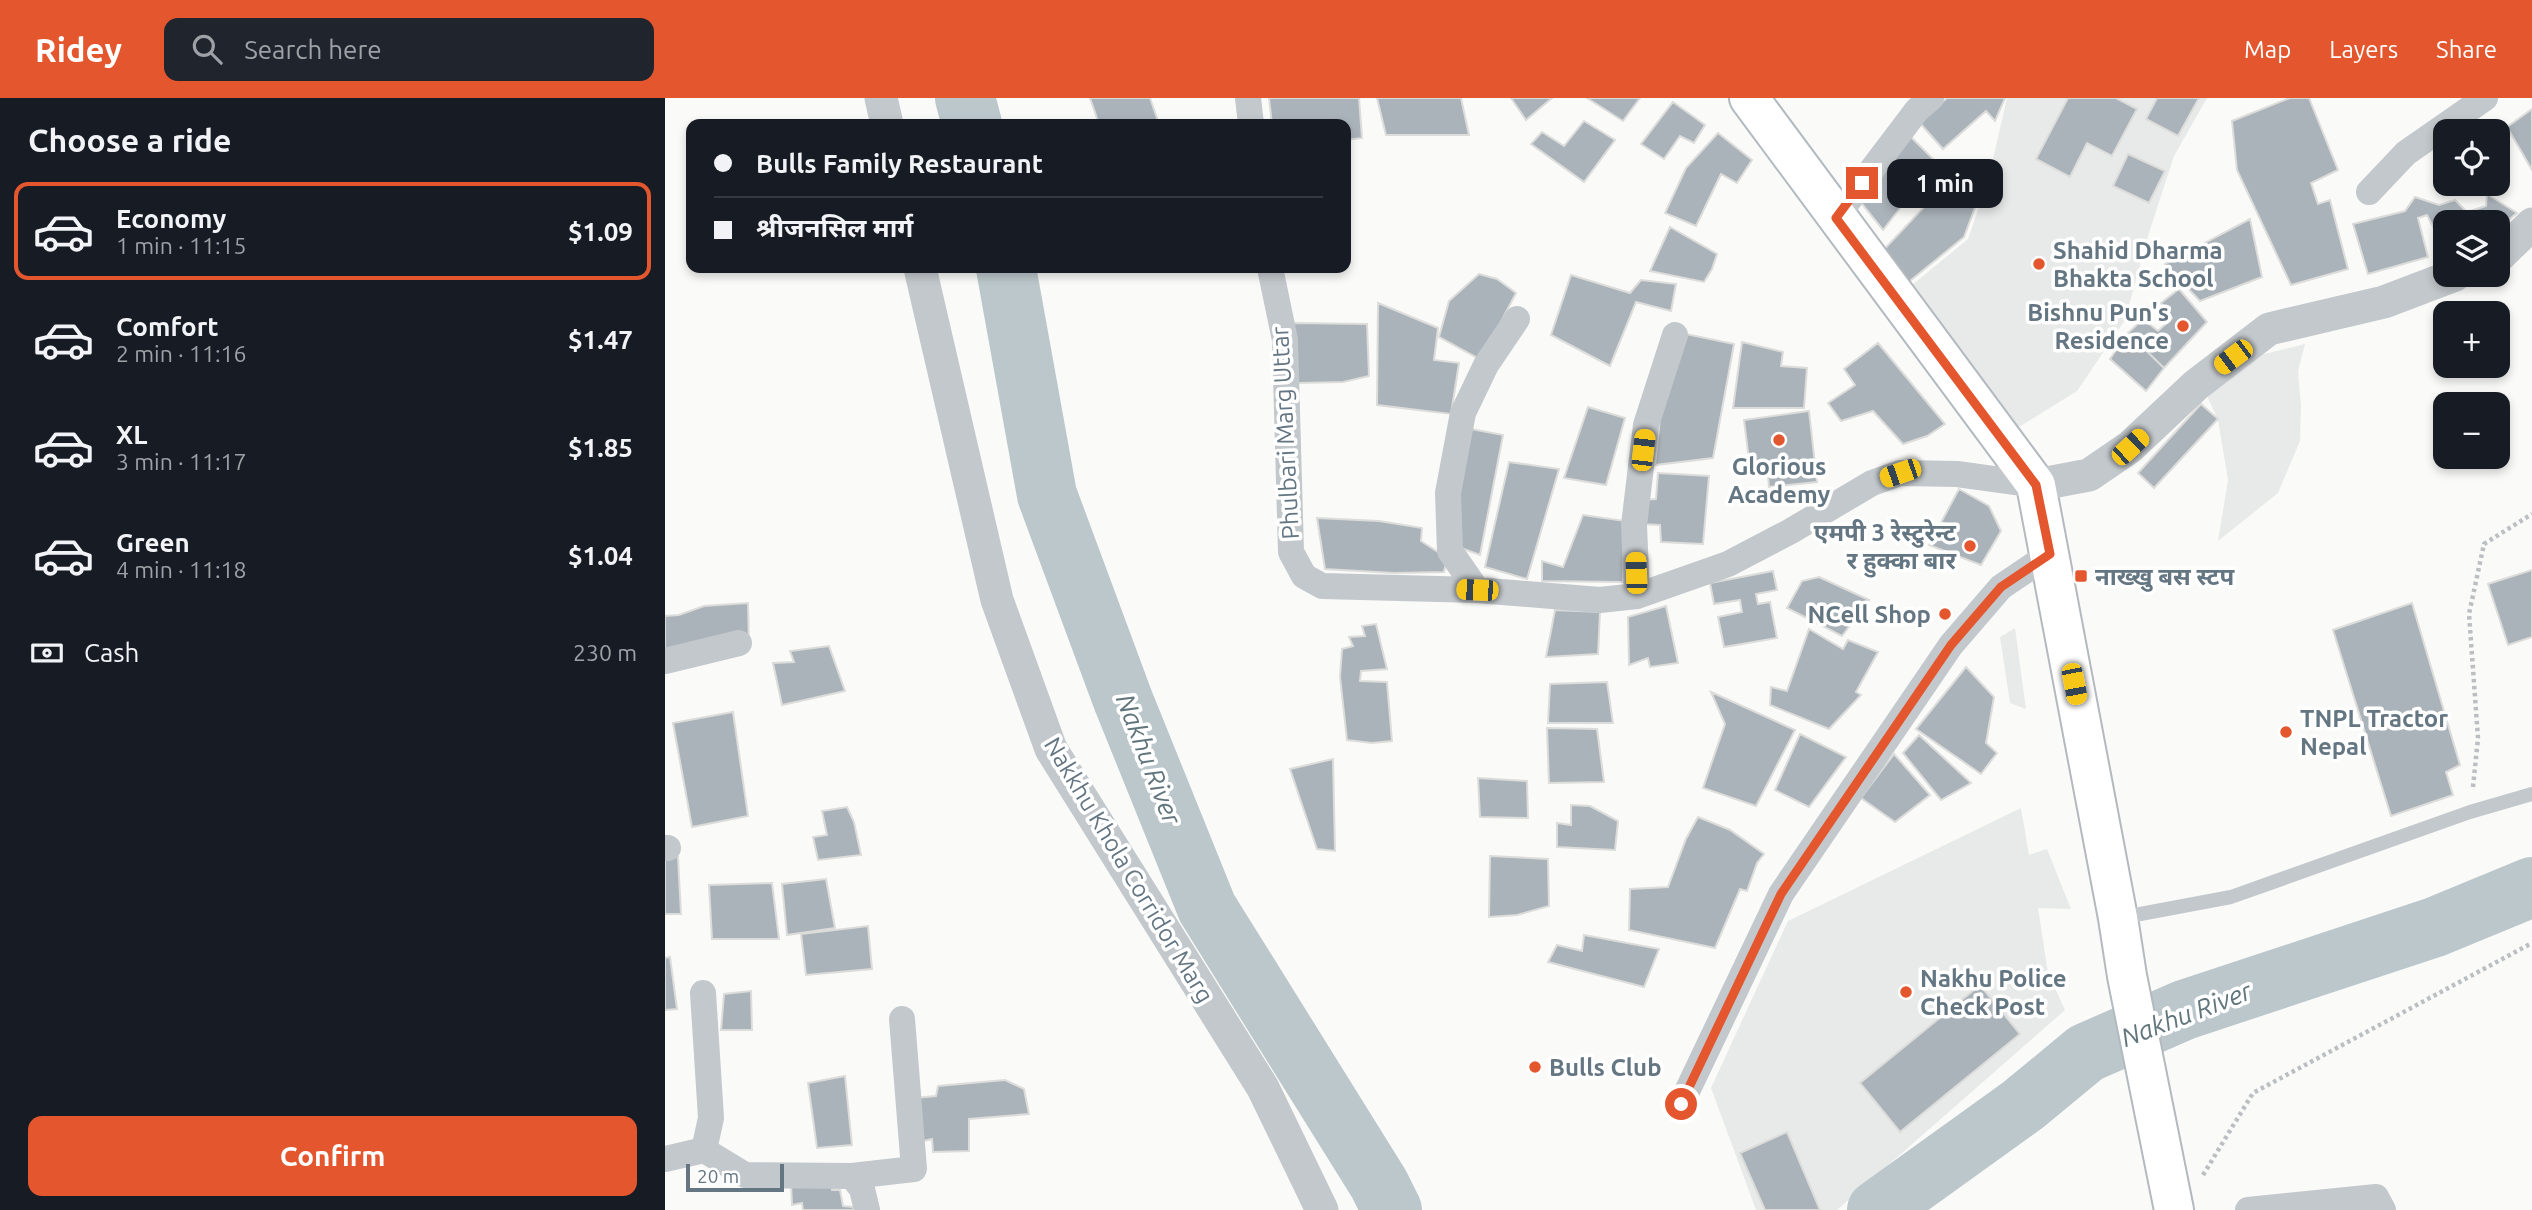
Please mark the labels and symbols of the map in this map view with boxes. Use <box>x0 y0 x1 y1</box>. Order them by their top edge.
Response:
callout: 1 min <box>1887 158 2002 208</box>
route end <box>1846 167 1878 199</box>
place label: Shahid Dharma Bhakta School <box>2053 237 2223 292</box>
marker: Shahid Dharma Bhakta School <box>2031 256 2047 272</box>
place label: Bishnu Pun's Residence <box>2027 299 2169 354</box>
marker: Bishnu Pun's Residence <box>2175 318 2191 334</box>
street label: Phulbari Marg Uttar <box>1266 326 1304 540</box>
car <box>2210 336 2257 378</box>
car <box>2108 425 2153 469</box>
car <box>1631 428 1656 472</box>
marker: Glorious Academy <box>1771 432 1787 448</box>
place label: Glorious Academy <box>1728 453 1831 508</box>
car <box>1877 456 1924 490</box>
place label: एमपी 3 रेस्टुरेन्ट र हुक्का बार <box>1814 519 1957 578</box>
marker: एमपी 3 रेस्टुरेन्ट र हुक्का बार <box>1962 538 1978 554</box>
car <box>1625 552 1648 594</box>
place label: नाख्खु बस स्टप <box>2095 563 2236 592</box>
marker: नाख्खु बस स्टप <box>2073 568 2089 584</box>
car <box>1456 579 1499 601</box>
place label: NCell Shop <box>1807 601 1931 628</box>
marker: NCell Shop <box>1937 606 1953 622</box>
car <box>2060 661 2089 707</box>
water label: Nakhu River <box>1111 690 1188 829</box>
place label: TNPL Tractor Nepal <box>2300 705 2448 760</box>
marker: TNPL Tractor Nepal <box>2278 724 2294 740</box>
street label: Nakkhu Khola Corridor Marg <box>1039 732 1219 1008</box>
place label: Nakhu Police Check Post <box>1920 965 2067 1020</box>
water label: Nakhu River <box>2117 975 2256 1052</box>
marker: Nakhu Police Check Post <box>1898 984 1914 1000</box>
place label: Bulls Club <box>1549 1054 1662 1081</box>
marker: Bulls Club <box>1527 1059 1543 1075</box>
route start <box>1665 1088 1697 1120</box>
scale bar <box>686 1161 784 1193</box>

